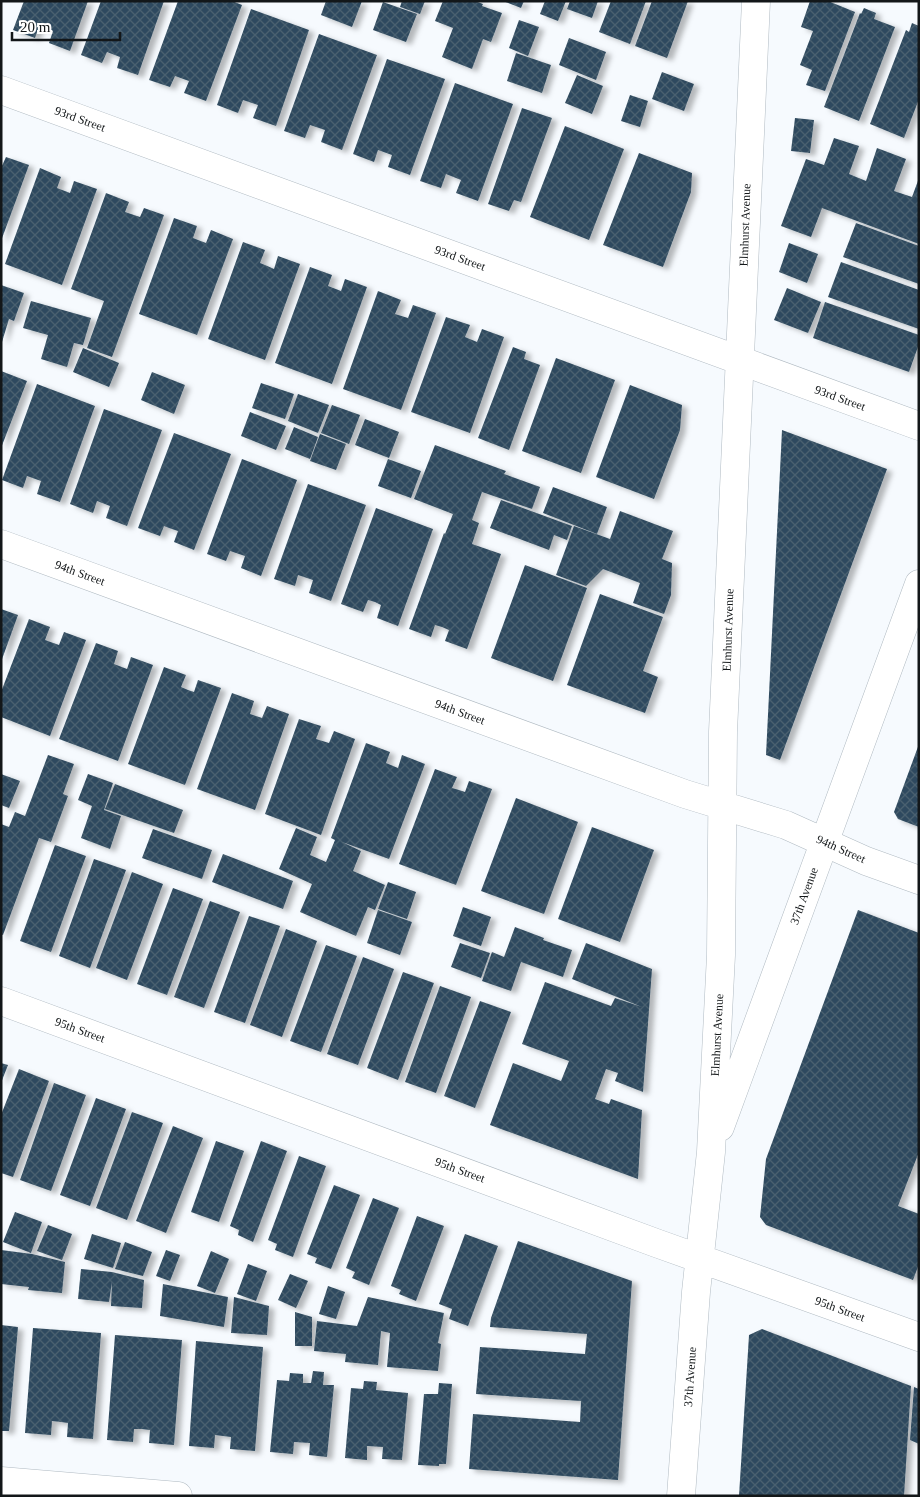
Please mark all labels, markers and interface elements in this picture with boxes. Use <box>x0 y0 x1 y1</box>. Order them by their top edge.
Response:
scale bar <box>12 10 120 42</box>
text: 20 m <box>20 19 51 35</box>
street label: 93rd Street <box>53 103 108 135</box>
street label: Elmhurst Avenue <box>737 183 753 267</box>
street label: 93rd Street <box>433 242 488 274</box>
street label: 93rd Street <box>813 382 868 414</box>
street label: 94th Street <box>53 557 108 589</box>
street label: Elmhurst Avenue <box>720 588 736 672</box>
street label: 94th Street <box>433 696 488 728</box>
street label: 94th Street <box>814 832 868 866</box>
street label: 37th Avenue <box>787 865 821 927</box>
street label: Elmhurst Avenue <box>708 993 726 1077</box>
street label: 95th Street <box>53 1014 108 1046</box>
street label: 95th Street <box>433 1154 488 1186</box>
street label: 95th Street <box>813 1293 868 1325</box>
street label: 37th Avenue <box>681 1347 699 1407</box>

